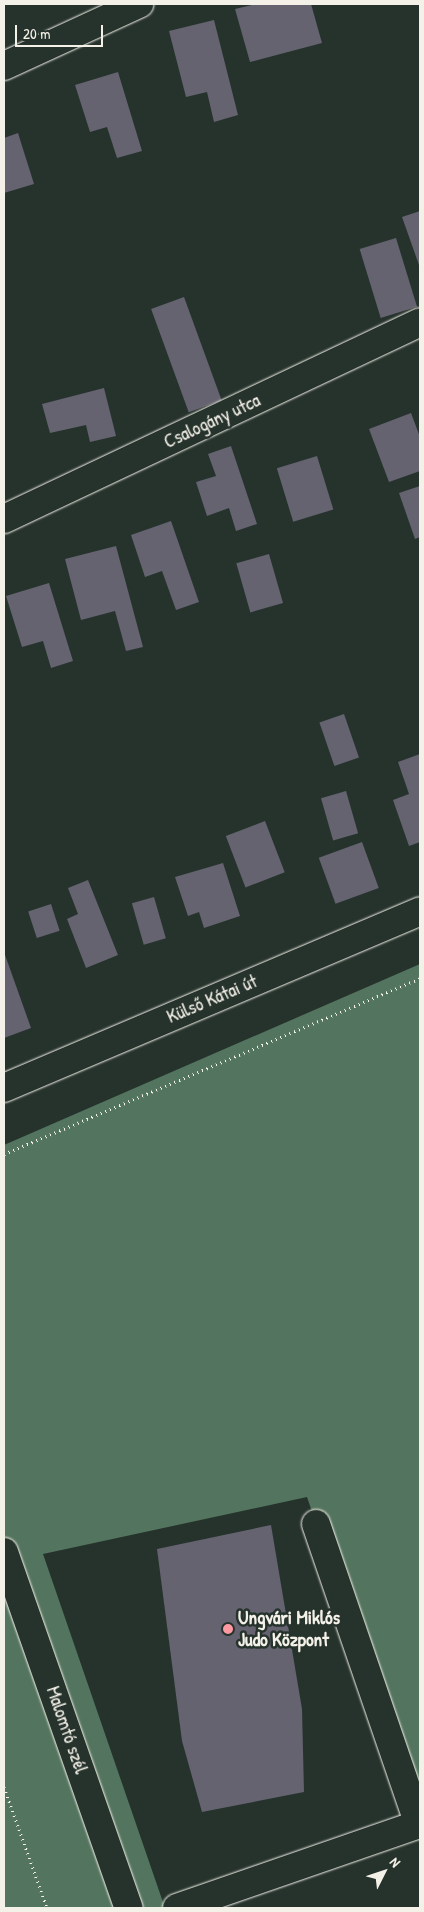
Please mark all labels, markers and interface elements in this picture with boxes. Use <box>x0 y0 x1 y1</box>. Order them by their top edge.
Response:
scale bar <box>18 15 105 47</box>
text: 20 m <box>23 23 50 44</box>
street label: Csalogány utca <box>160 389 264 453</box>
street label: Külső Kátai út <box>163 970 261 1028</box>
place label: Ungvári Miklós Judo Központ <box>238 1607 340 1651</box>
marker: Ungvári Miklós Judo Központ <box>222 1623 234 1635</box>
street label: Malomtó szél <box>41 1683 93 1777</box>
north arrow <box>359 1847 409 1897</box>
text: N <box>386 1853 405 1871</box>

